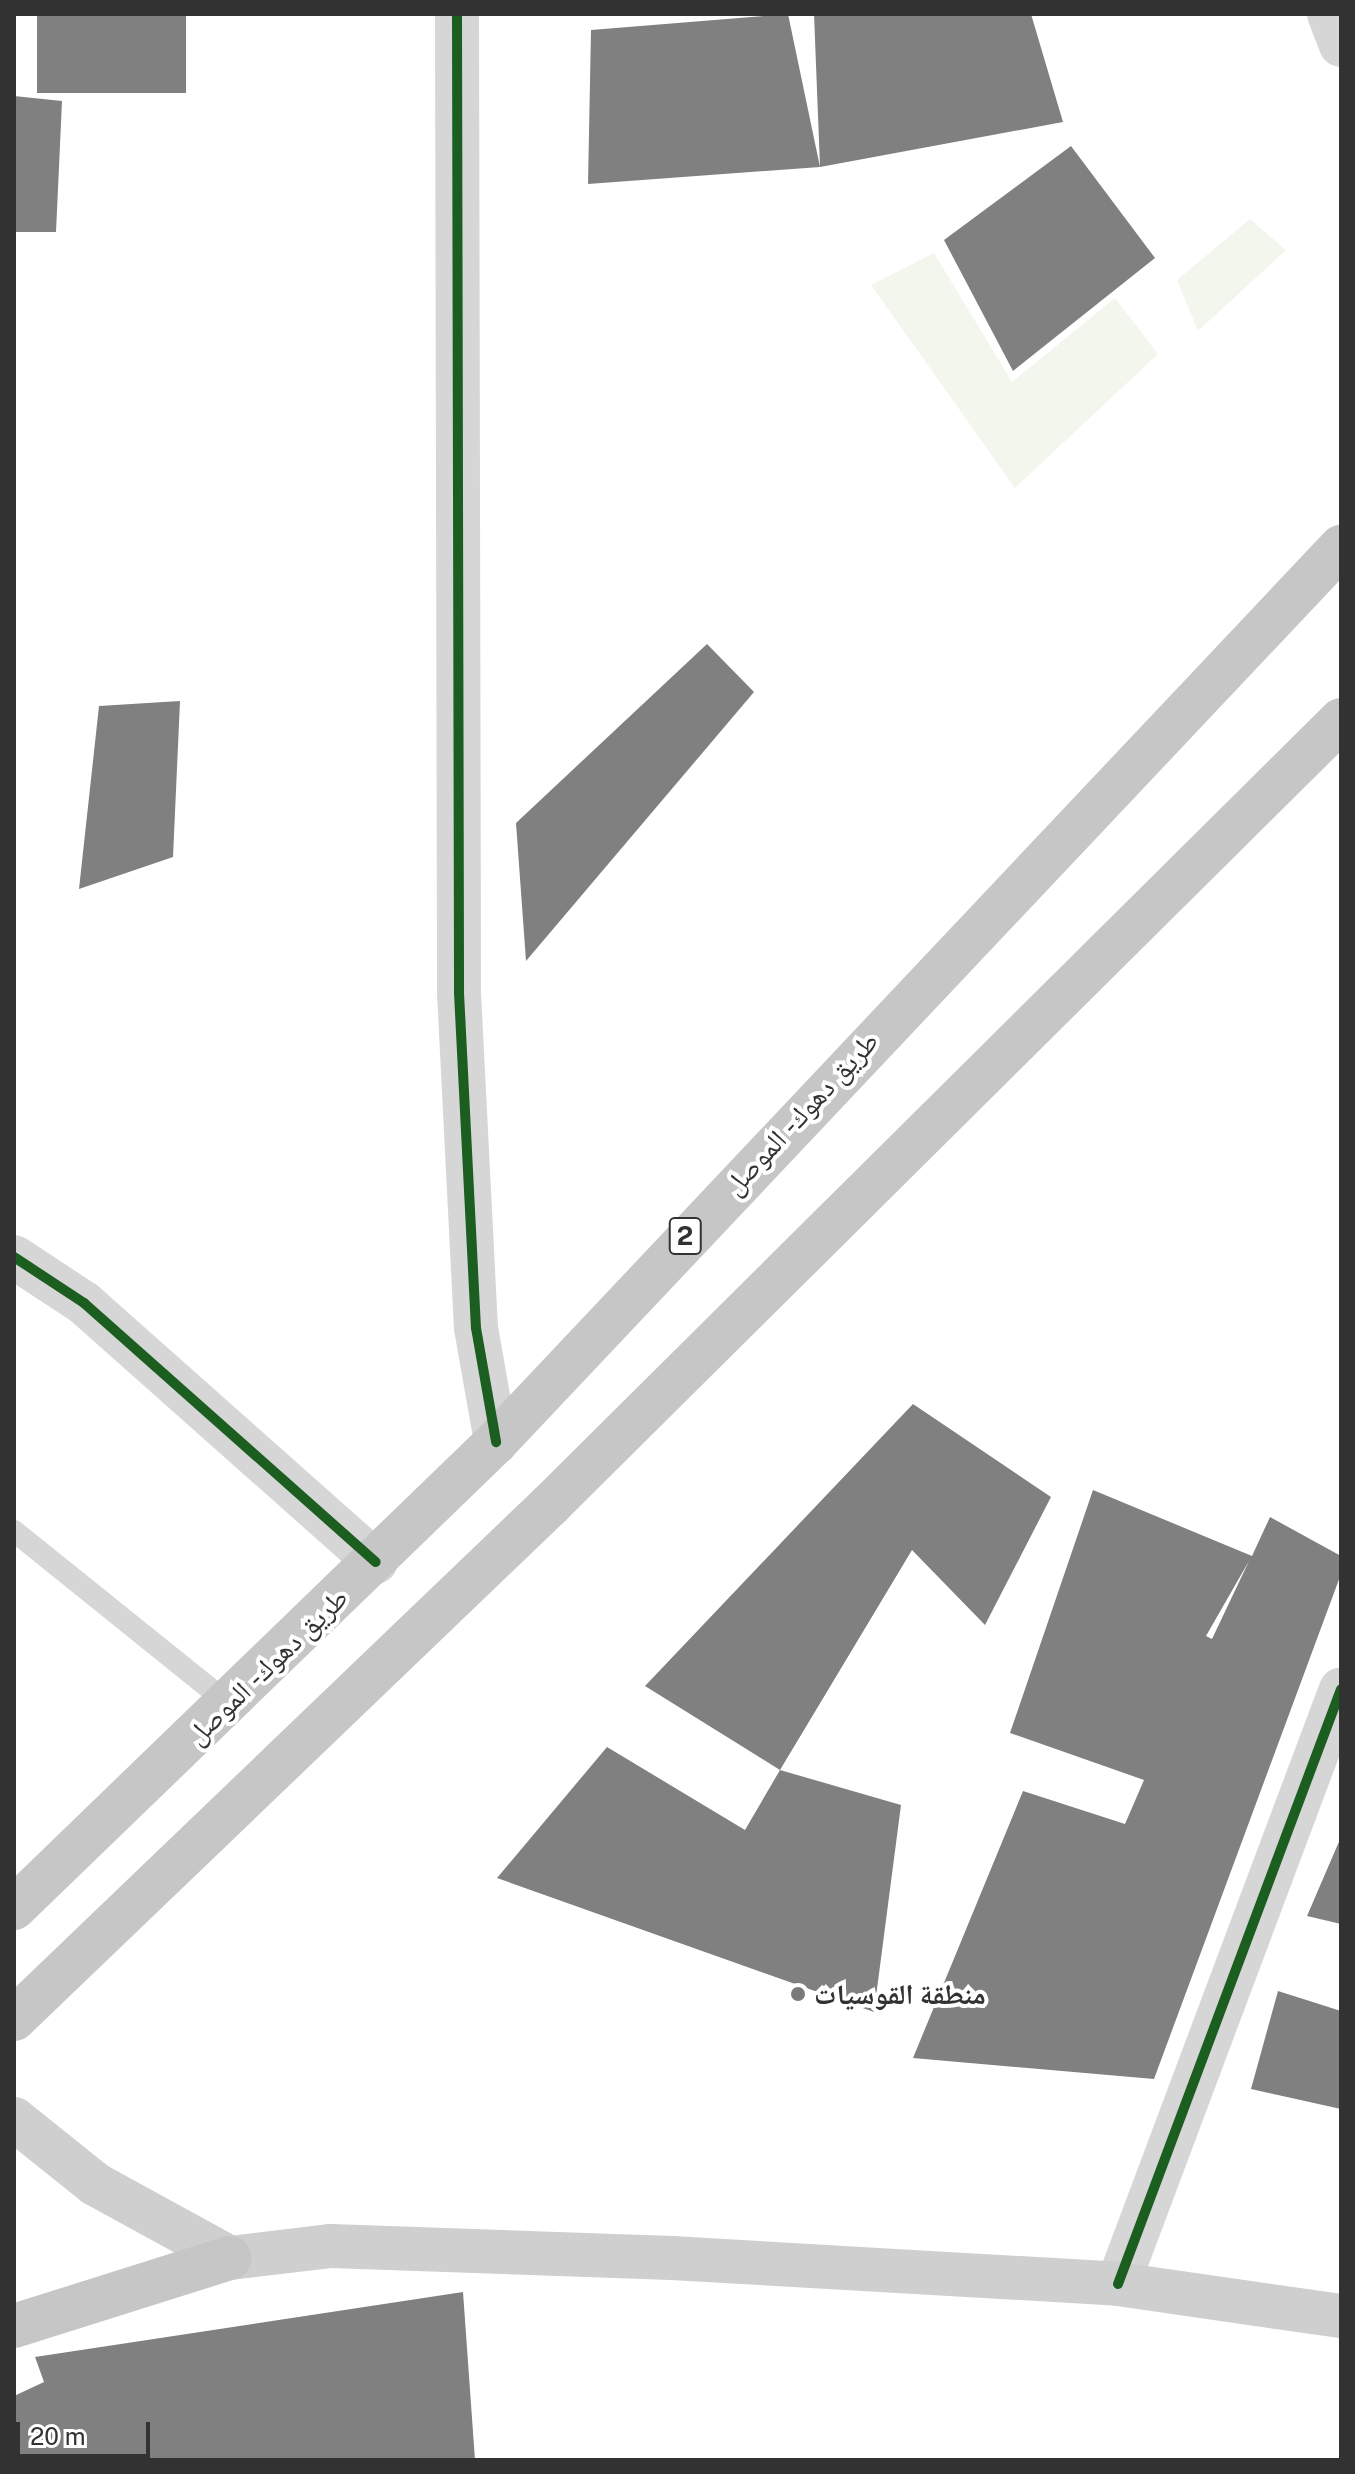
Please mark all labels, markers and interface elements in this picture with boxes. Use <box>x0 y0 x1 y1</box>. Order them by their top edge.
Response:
street label: طريق دهوك - الموصل <box>714 1022 888 1204</box>
road number: 2 <box>667 1214 703 1258</box>
street label: طريق دهوك - الموصل <box>177 1578 357 1754</box>
place label: منطقة القوسيات <box>814 1977 986 2011</box>
marker: منطقة القوسيات <box>789 1985 807 2003</box>
scale bar <box>20 2406 154 2456</box>
text: 20 m <box>30 2422 86 2450</box>

